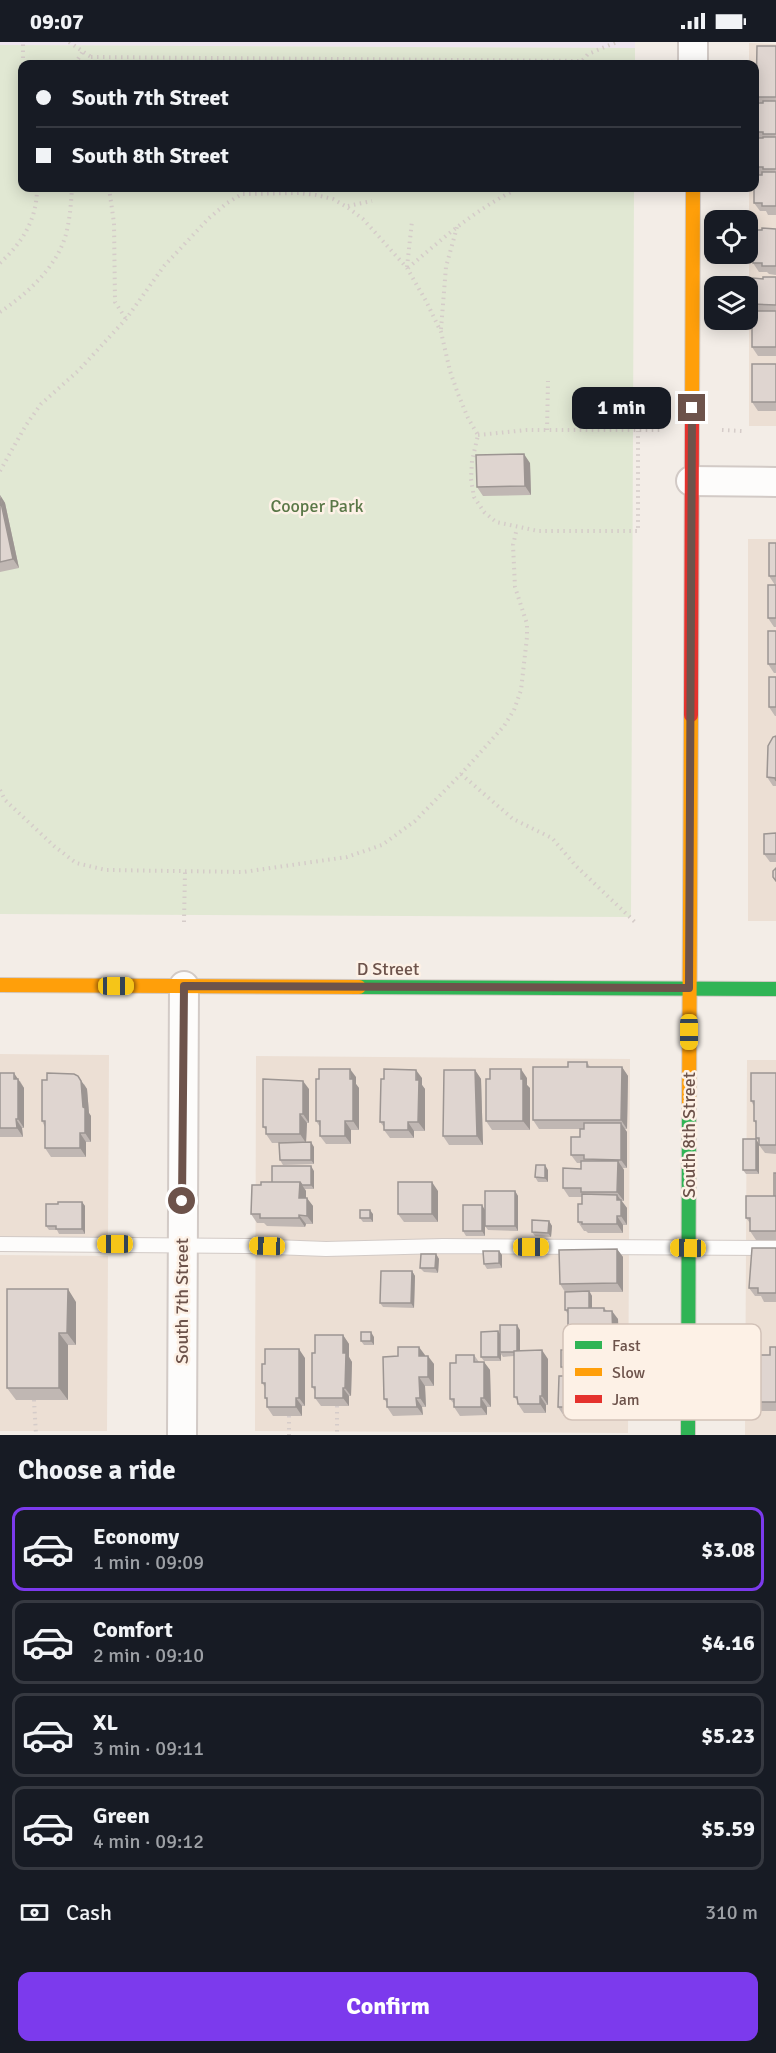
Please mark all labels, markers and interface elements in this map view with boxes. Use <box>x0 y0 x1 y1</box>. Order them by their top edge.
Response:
text: 09:07 <box>30 8 84 35</box>
text: South 7th Street <box>72 84 229 111</box>
text: South 8th Street <box>72 142 229 169</box>
map controls <box>704 210 758 330</box>
button: locate <box>704 210 758 264</box>
button: layers <box>704 276 758 330</box>
callout: 1 min <box>572 387 671 429</box>
route end <box>678 394 705 421</box>
text: 1 min <box>597 395 646 420</box>
park label: Cooper Park <box>270 495 364 517</box>
street label: D Street <box>357 958 419 980</box>
car <box>98 977 134 995</box>
car <box>680 1014 698 1050</box>
street label: South 8th Street <box>678 1072 700 1198</box>
route start <box>168 1187 195 1214</box>
car <box>97 1235 133 1253</box>
car <box>249 1236 285 1256</box>
street label: South 7th Street <box>171 1238 193 1364</box>
car <box>513 1238 549 1256</box>
car <box>670 1239 706 1257</box>
legend <box>563 1324 761 1420</box>
text: Fast <box>612 1336 641 1356</box>
text: Slow <box>612 1363 646 1383</box>
text: Jam <box>612 1390 640 1410</box>
text: Choose a ride <box>18 1454 176 1487</box>
icon: car <box>21 1522 75 1576</box>
text: Economy <box>93 1523 179 1550</box>
text: $3.08 <box>701 1536 755 1563</box>
text: 1 min · 09:09 <box>93 1550 204 1575</box>
icon: car <box>21 1615 75 1669</box>
text: Comfort <box>93 1616 173 1643</box>
text: $4.16 <box>701 1629 755 1656</box>
text: 2 min · 09:10 <box>93 1643 204 1668</box>
icon: car <box>21 1708 75 1762</box>
text: XL <box>93 1709 118 1736</box>
text: $5.23 <box>701 1722 755 1749</box>
text: 3 min · 09:11 <box>93 1736 204 1761</box>
icon: car <box>21 1801 75 1855</box>
text: Green <box>93 1802 150 1829</box>
text: $5.59 <box>701 1815 755 1842</box>
text: 4 min · 09:12 <box>93 1829 204 1854</box>
icon: cash <box>18 1896 51 1929</box>
text: Cash <box>66 1899 112 1926</box>
text: 310 m <box>705 1900 758 1925</box>
button: Confirm <box>18 1972 758 2041</box>

